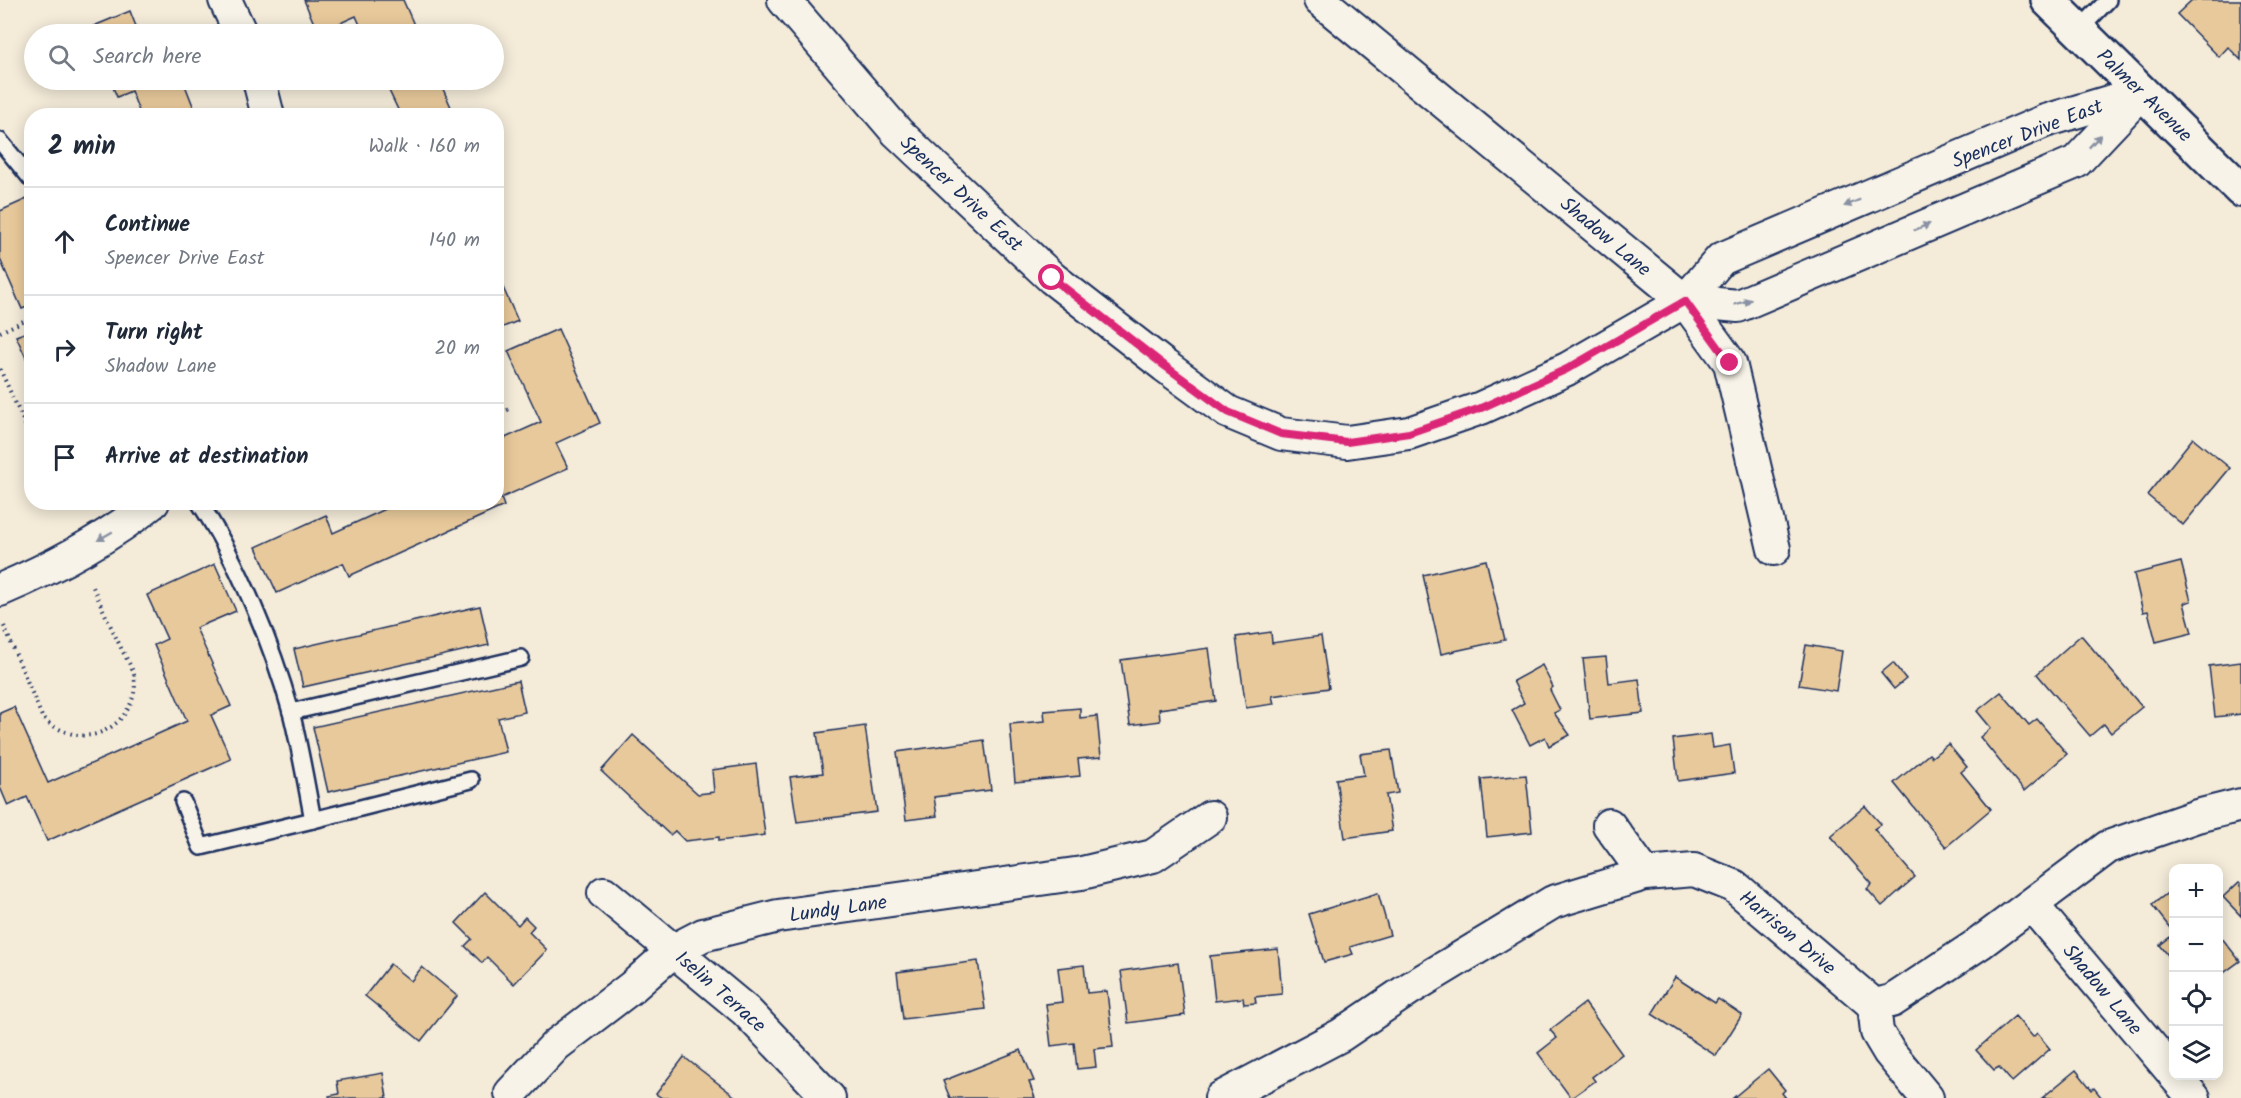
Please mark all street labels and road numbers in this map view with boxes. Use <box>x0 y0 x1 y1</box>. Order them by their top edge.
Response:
street label: Palmer Avenue <box>2088 42 2199 151</box>
street label: Spencer Drive East <box>1948 91 2108 178</box>
street label: Spencer Drive East <box>891 128 1030 261</box>
street label: Shadow Lane <box>1552 190 1658 286</box>
street label: Harrison Drive <box>1731 883 1842 984</box>
street label: Lundy Lane <box>787 887 889 933</box>
street label: Shadow Lane <box>2053 937 2149 1043</box>
street label: Iselin Terrace <box>667 944 773 1041</box>

